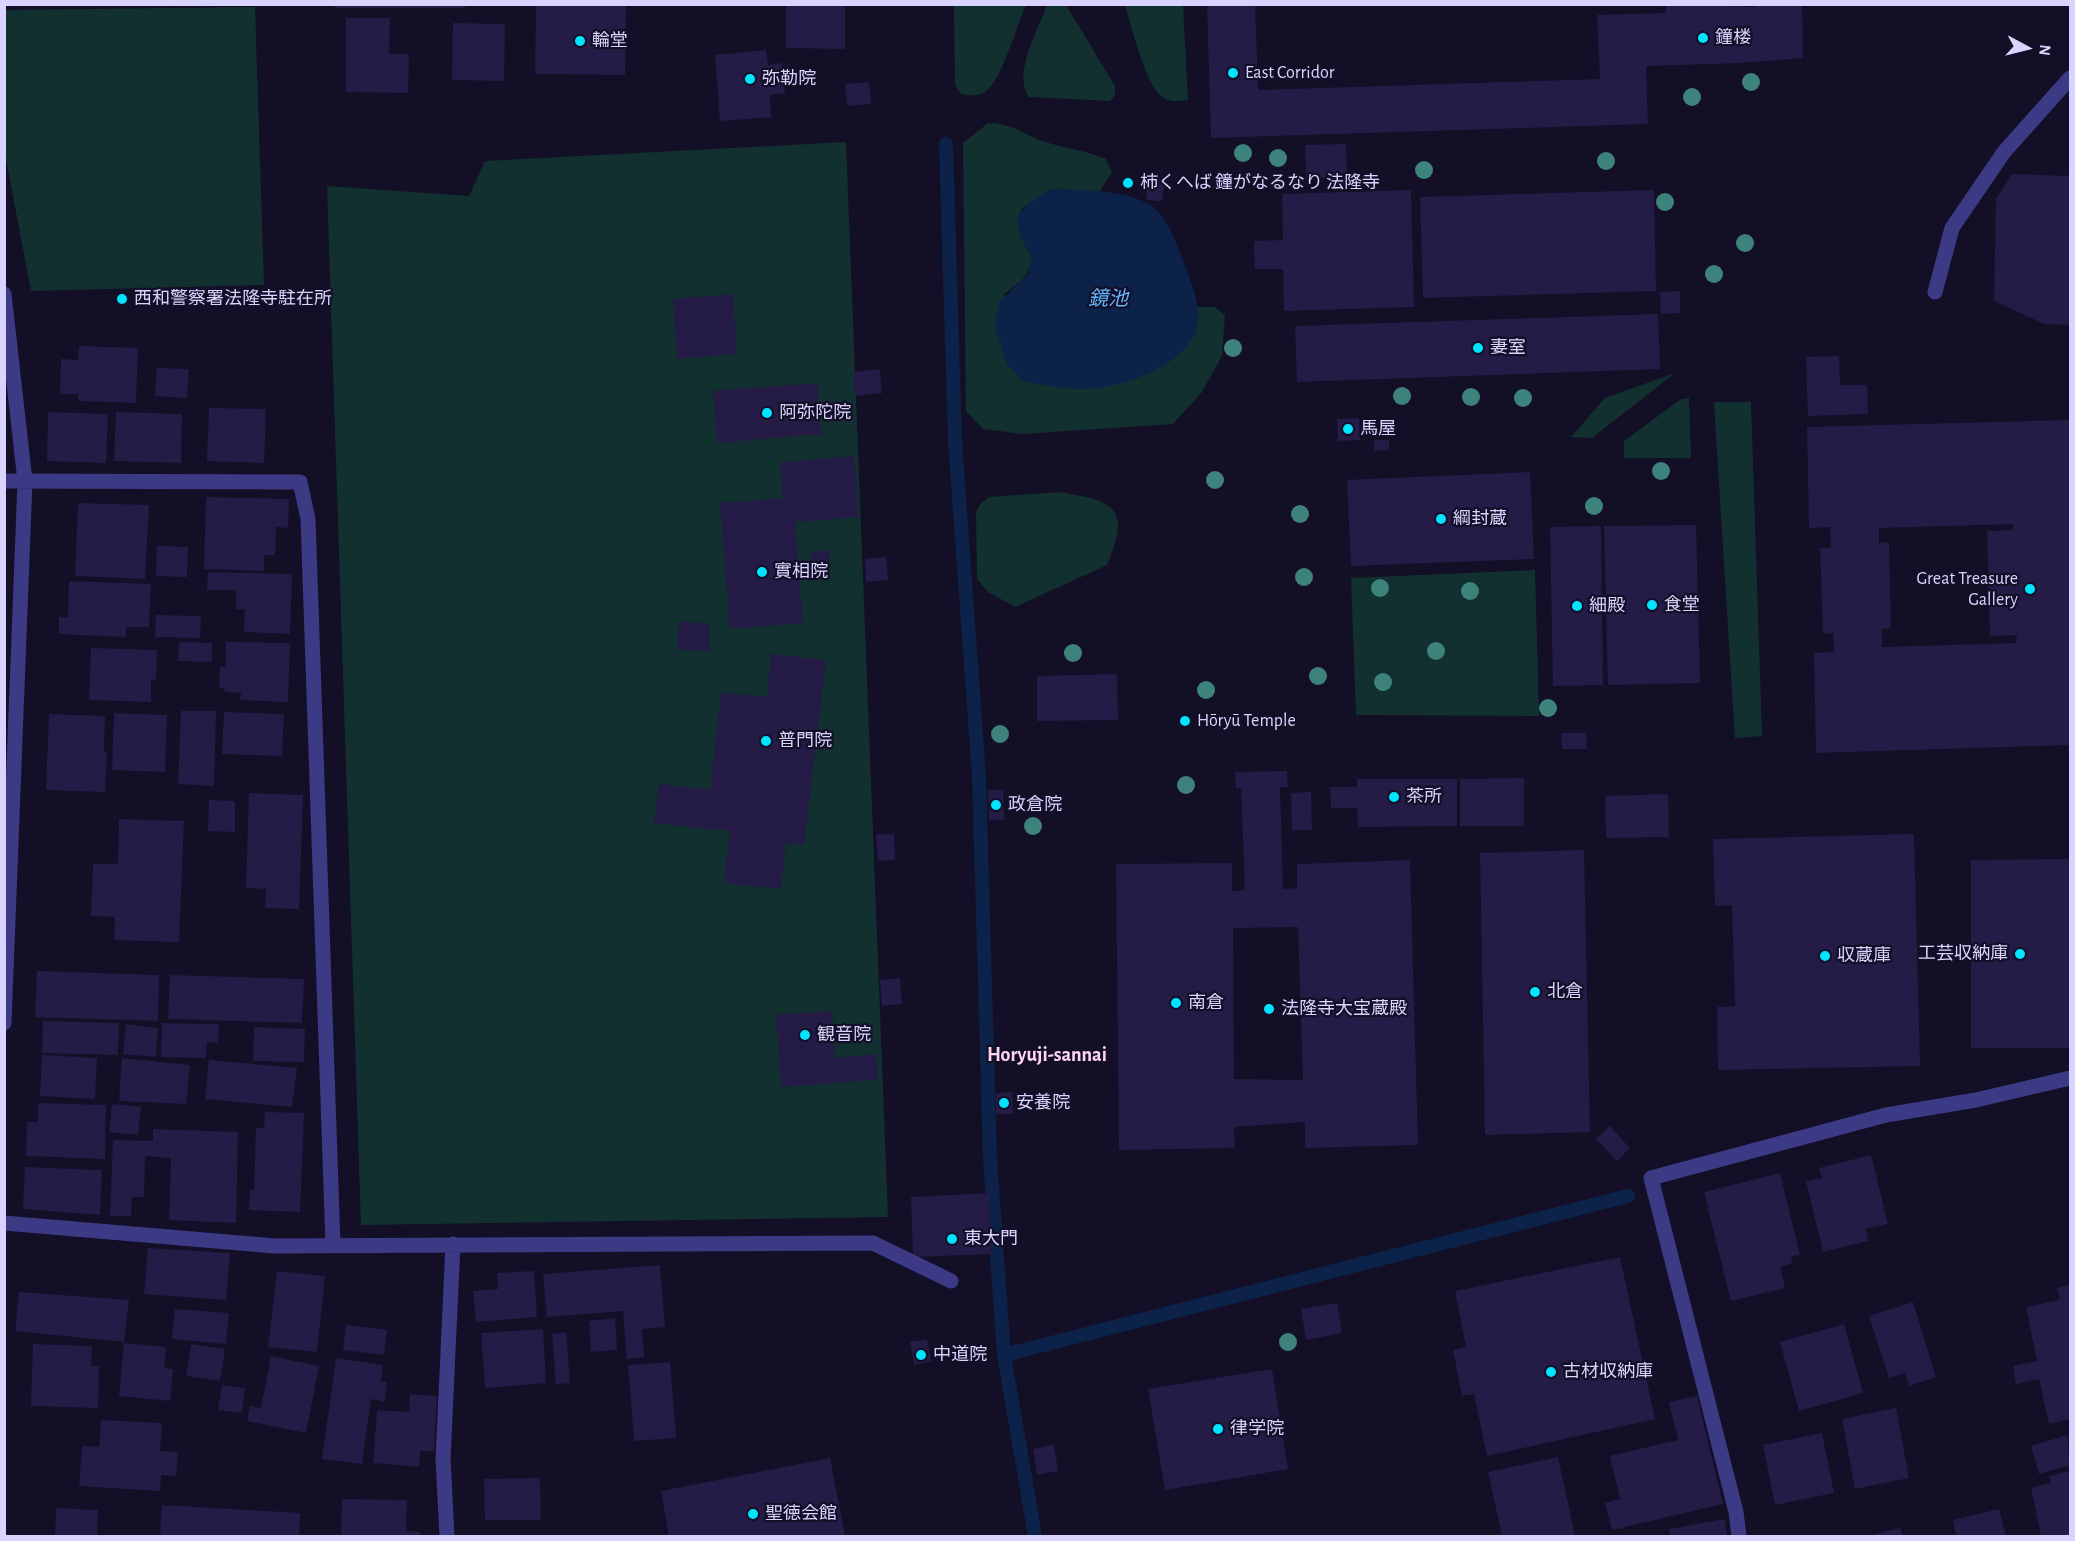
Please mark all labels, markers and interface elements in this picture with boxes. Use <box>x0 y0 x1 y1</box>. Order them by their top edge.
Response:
north arrow <box>1997 18 2057 78</box>
place label: 鐘楼 <box>1715 27 1751 49</box>
place label: 輪堂 <box>592 30 628 52</box>
marker: 鐘楼 <box>1696 31 1710 45</box>
marker: 輪堂 <box>573 34 587 48</box>
text: N <box>2036 44 2053 57</box>
place label: East Corridor <box>1245 62 1334 84</box>
marker: East Corridor <box>1226 66 1240 80</box>
place label: 弥勒院 <box>762 68 816 90</box>
marker: 弥勒院 <box>743 72 757 86</box>
place label: 柿くへば 鐘がなるなり 法隆寺 <box>1140 172 1380 194</box>
marker: 柿くへば 鐘がなるなり 法隆寺 <box>1121 176 1135 190</box>
water label: 鏡池 <box>1088 287 1128 311</box>
place label: 西和警察署法隆寺駐在所 <box>134 288 332 310</box>
marker: 西和警察署法隆寺駐在所 <box>115 292 129 306</box>
place label: 妻室 <box>1490 337 1526 359</box>
marker: 妻室 <box>1471 341 1485 355</box>
place label: 阿弥陀院 <box>779 402 851 424</box>
marker: 阿弥陀院 <box>760 406 774 420</box>
place label: 馬屋 <box>1360 418 1396 440</box>
marker: 馬屋 <box>1341 422 1355 436</box>
place label: 綱封蔵 <box>1453 508 1507 530</box>
marker: 綱封蔵 <box>1434 512 1448 526</box>
place label: 實相院 <box>774 561 828 583</box>
marker: 實相院 <box>755 565 769 579</box>
place label: Great Treasure Gallery <box>1917 568 2018 610</box>
marker: Great Treasure Gallery <box>2023 582 2037 596</box>
place label: 食堂 <box>1664 594 1700 616</box>
place label: 細殿 <box>1589 595 1625 617</box>
marker: 食堂 <box>1645 598 1659 612</box>
marker: 細殿 <box>1570 599 1584 613</box>
place label: Hōryū Temple <box>1197 710 1296 732</box>
marker: Hōryū Temple <box>1178 714 1192 728</box>
place label: 普門院 <box>778 730 832 752</box>
marker: 普門院 <box>759 734 773 748</box>
place label: 茶所 <box>1406 786 1442 808</box>
marker: 茶所 <box>1387 790 1401 804</box>
place label: 政倉院 <box>1008 794 1062 816</box>
marker: 政倉院 <box>989 798 1003 812</box>
place label: 工芸収納庫 <box>1918 943 2008 965</box>
place label: 収蔵庫 <box>1837 945 1891 967</box>
marker: 工芸収納庫 <box>2013 947 2027 961</box>
marker: 収蔵庫 <box>1818 949 1832 963</box>
place label: 北倉 <box>1547 981 1583 1003</box>
marker: 北倉 <box>1528 985 1542 999</box>
place label: 南倉 <box>1188 992 1224 1014</box>
marker: 南倉 <box>1169 996 1183 1010</box>
place label: 法隆寺大宝蔵殿 <box>1281 998 1407 1020</box>
marker: 法隆寺大宝蔵殿 <box>1262 1002 1276 1016</box>
place label: 観音院 <box>817 1024 871 1046</box>
marker: 観音院 <box>798 1028 812 1042</box>
district label: Horyuji-sannai <box>987 1043 1107 1067</box>
place label: 安養院 <box>1016 1092 1070 1114</box>
marker: 安養院 <box>997 1096 1011 1110</box>
place label: 東大門 <box>964 1228 1018 1250</box>
marker: 東大門 <box>945 1232 959 1246</box>
place label: 中道院 <box>933 1344 987 1366</box>
marker: 中道院 <box>914 1348 928 1362</box>
place label: 古材収納庫 <box>1563 1361 1653 1383</box>
marker: 古材収納庫 <box>1544 1365 1558 1379</box>
place label: 律学院 <box>1230 1418 1284 1440</box>
marker: 律学院 <box>1211 1422 1225 1436</box>
place label: 聖徳会館 <box>765 1503 837 1525</box>
marker: 聖徳会館 <box>746 1507 760 1521</box>

